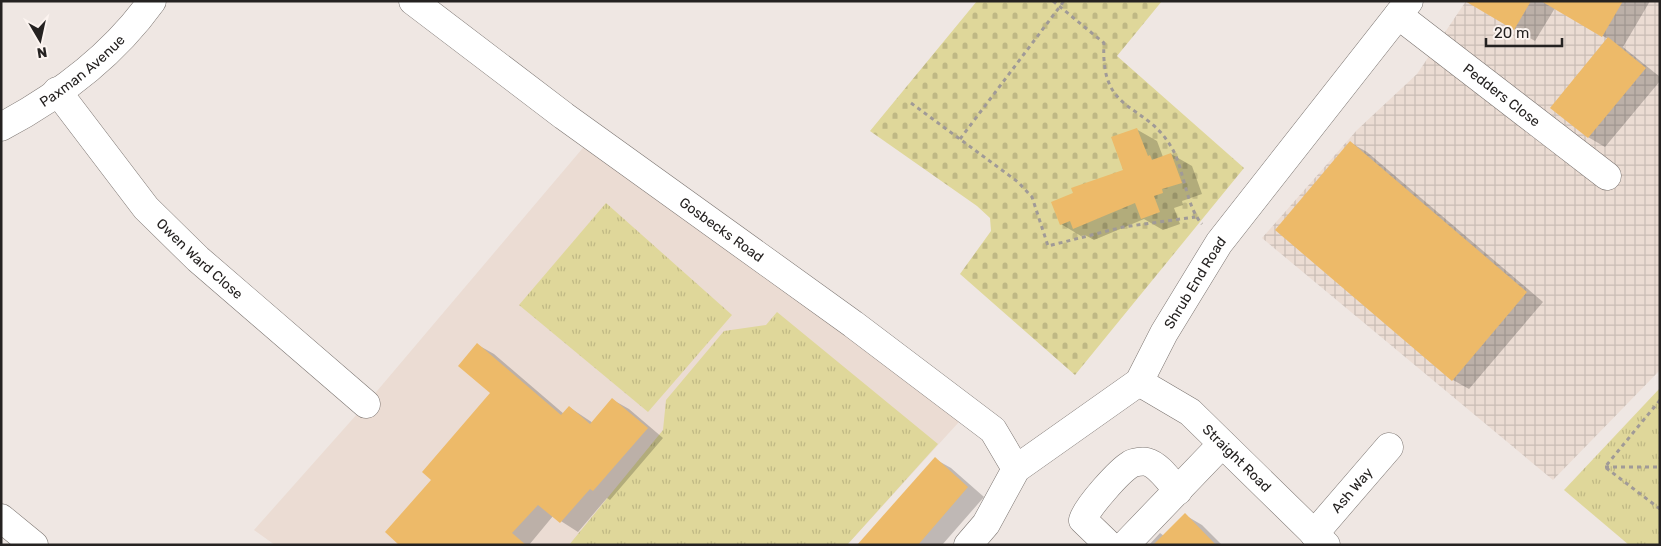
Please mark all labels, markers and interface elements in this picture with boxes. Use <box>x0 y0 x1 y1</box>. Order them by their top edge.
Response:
north arrow <box>15 15 65 65</box>
scale bar <box>1486 15 1562 47</box>
text: 20 m <box>1494 24 1529 42</box>
street label: Paxman Avenue <box>36 31 128 111</box>
text: N <box>36 43 48 62</box>
street label: Pedders Close <box>1460 60 1544 130</box>
street label: Gosbecks Road <box>676 193 767 265</box>
street label: Owen Ward Close <box>153 215 247 303</box>
street label: Shrub End Road <box>1160 233 1229 332</box>
street label: Straight Road <box>1199 421 1275 495</box>
street label: Ash Way <box>1328 464 1376 516</box>

